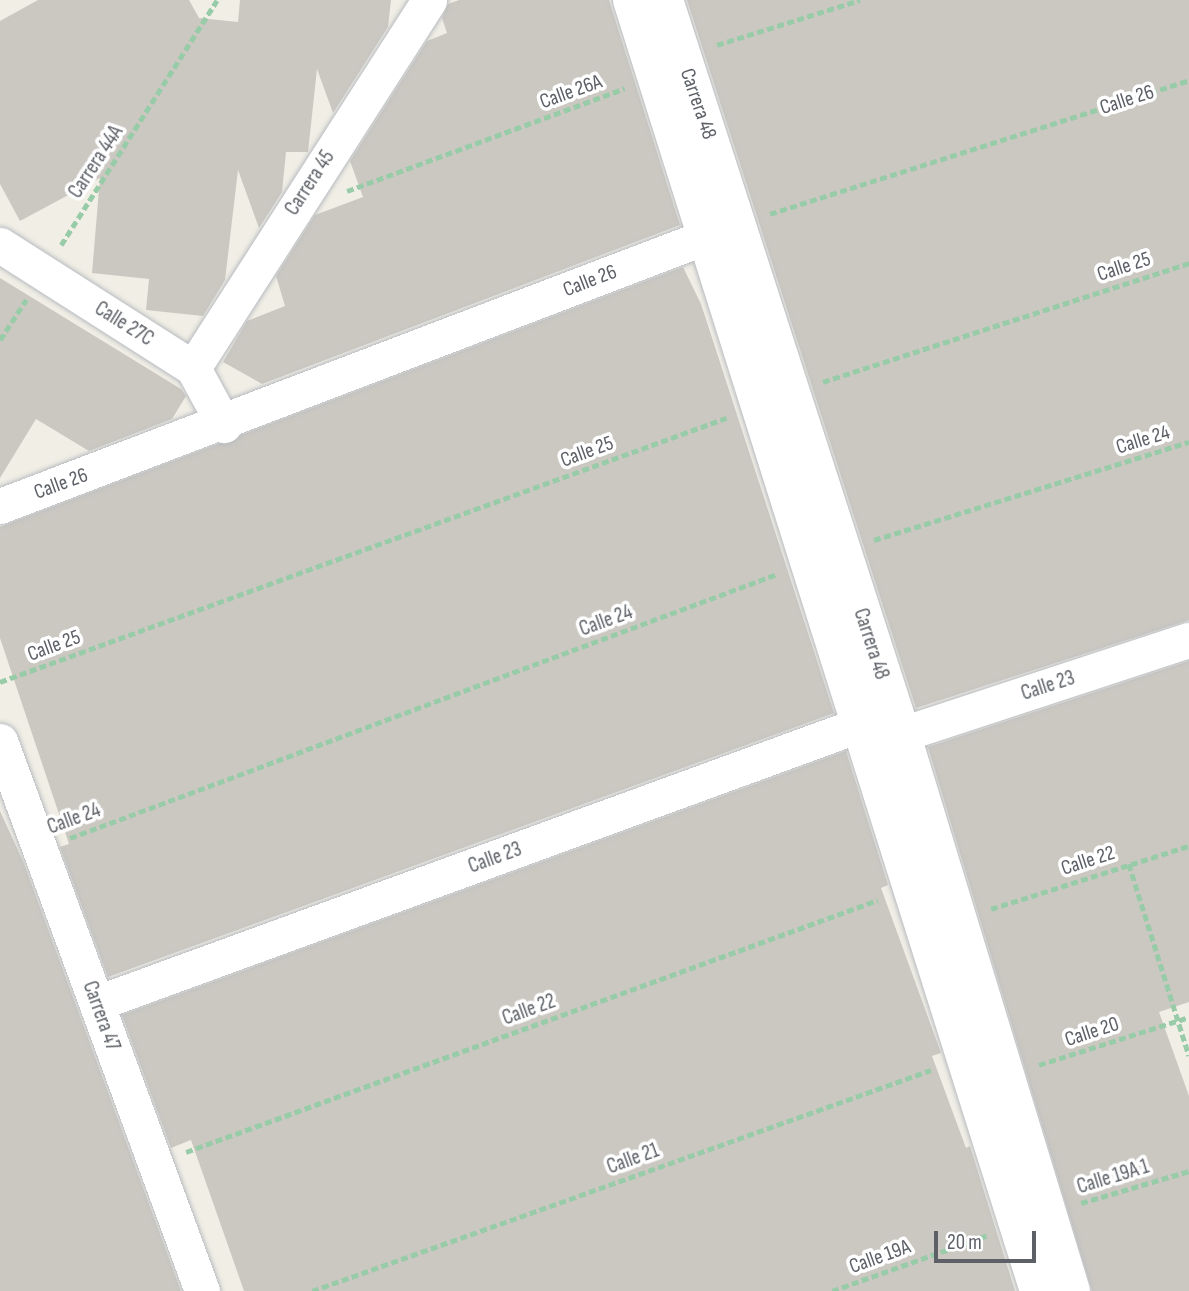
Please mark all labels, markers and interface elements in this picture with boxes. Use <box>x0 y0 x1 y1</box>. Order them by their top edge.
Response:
street label: Carrera 48 <box>674 65 722 143</box>
street label: Calle 26A <box>536 69 606 115</box>
street label: Calle 26 <box>1097 79 1157 121</box>
street label: Carrera 44A <box>63 121 129 203</box>
street label: Carrera 45 <box>280 146 340 220</box>
street label: Calle 25 <box>1094 247 1154 287</box>
street label: Calle 26 <box>560 259 620 303</box>
street label: Calle 27C <box>90 296 158 352</box>
street label: Calle 24 <box>1113 420 1173 460</box>
street label: Calle 25 <box>557 431 617 473</box>
street label: Calle 26 <box>31 463 91 505</box>
street label: Calle 24 <box>576 600 636 642</box>
street label: Carrera 48 <box>848 605 894 683</box>
street label: Calle 25 <box>24 625 84 667</box>
street label: Calle 23 <box>1018 666 1078 706</box>
street label: Calle 24 <box>44 798 104 840</box>
street label: Calle 23 <box>465 837 525 879</box>
street label: Calle 22 <box>1058 841 1118 881</box>
street label: Carrera 47 <box>77 978 125 1054</box>
street label: Calle 22 <box>499 989 559 1031</box>
street label: Calle 20 <box>1062 1011 1122 1053</box>
street label: Calle 21 <box>604 1138 662 1180</box>
street label: Calle 19A 1 <box>1074 1154 1152 1200</box>
scale bar <box>937 1218 1038 1262</box>
text: 20 m <box>947 1230 982 1255</box>
street label: Calle 19A <box>846 1234 914 1280</box>

